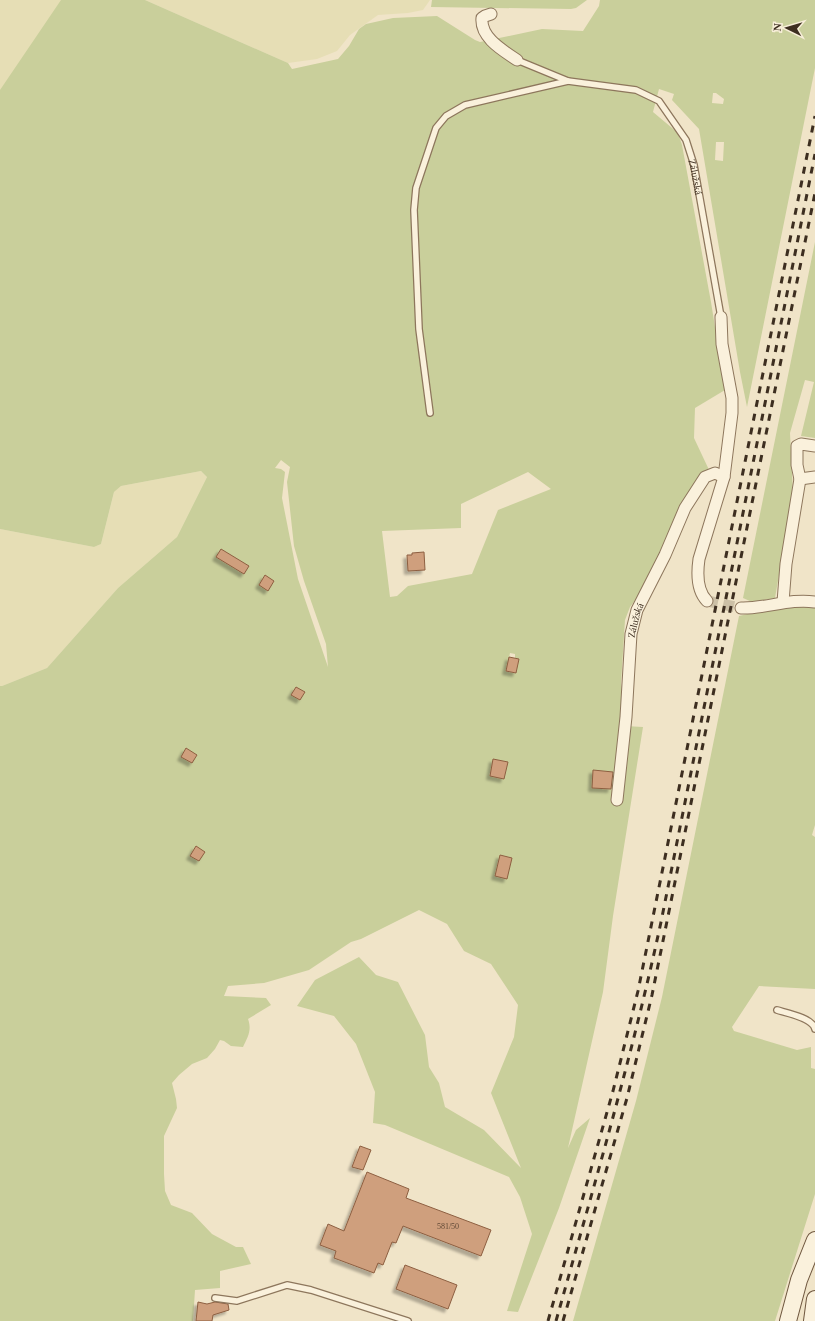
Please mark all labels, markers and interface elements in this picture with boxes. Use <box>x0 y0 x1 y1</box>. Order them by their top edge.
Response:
north arrow <box>767 8 807 48</box>
text: N <box>771 23 783 32</box>
street label: Zálužská <box>686 158 704 196</box>
street label: Zálužská <box>626 600 646 638</box>
house number: 581/50 <box>437 1222 459 1231</box>

